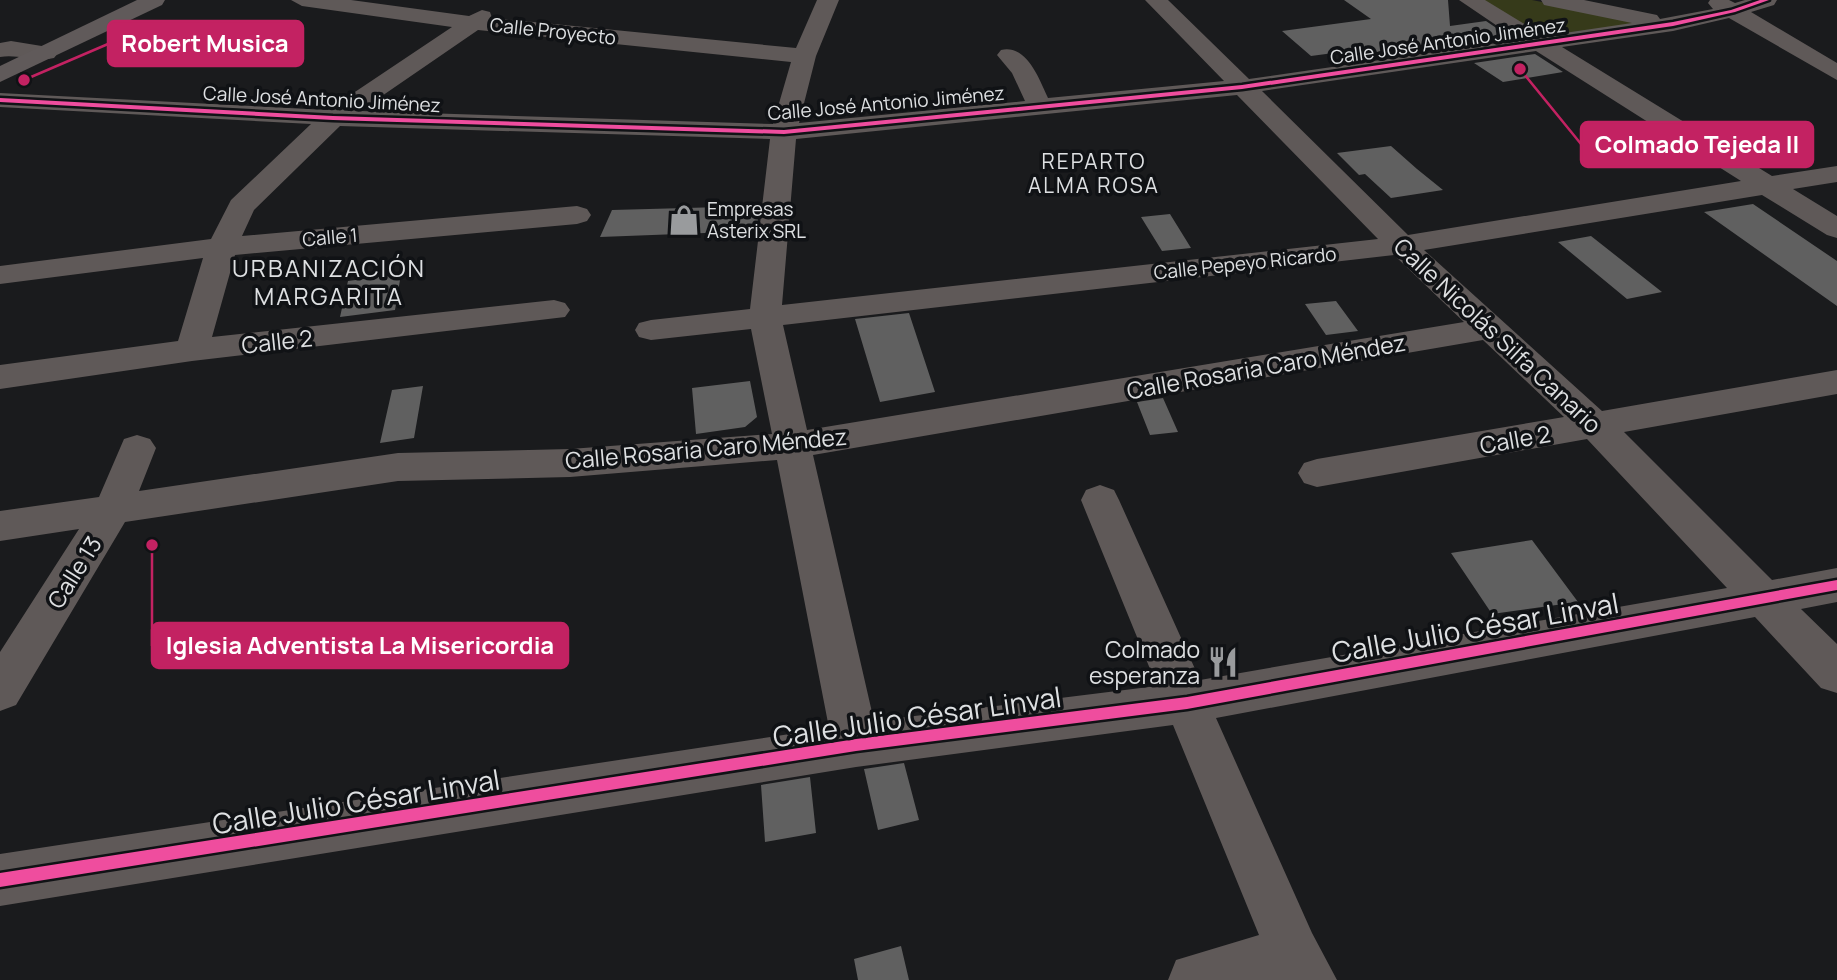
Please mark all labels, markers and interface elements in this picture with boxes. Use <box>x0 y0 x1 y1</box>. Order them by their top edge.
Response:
street label: Calle Proyecto <box>489 11 617 51</box>
street label: Calle José Antonio Jiménez <box>1328 12 1568 70</box>
callout: Robert Musica <box>108 21 303 66</box>
text: Robert Musica <box>121 26 289 59</box>
street label: Calle José Antonio Jiménez <box>203 80 441 118</box>
street label: Calle José Antonio Jiménez <box>766 80 1006 126</box>
callout: Colmado Tejeda II <box>1581 122 1813 167</box>
text: Colmado Tejeda II <box>1595 127 1799 160</box>
district label: REPARTO ALMA ROSA <box>1028 147 1160 199</box>
place label: Empresas Asterix SRL <box>707 196 806 244</box>
shop icon: Empresas Asterix SRL <box>667 203 701 237</box>
street label: Calle 1 <box>301 222 359 252</box>
street label: Calle Nicolás Silfa Canario <box>1387 230 1609 440</box>
street label: Calle Pepeyo Ricardo <box>1152 240 1338 286</box>
district label: URBANIZACIÓN MARGARITA <box>232 251 426 312</box>
street label: Calle 2 <box>240 321 314 361</box>
street label: Calle Rosaria Caro Méndez <box>1124 326 1408 406</box>
street label: Calle 2 <box>1477 417 1553 461</box>
street label: Calle Rosaria Caro Méndez <box>564 420 848 476</box>
street label: Calle 13 <box>39 530 109 614</box>
street label: Calle Julio César Linval <box>1329 583 1621 671</box>
callout: Iglesia Adventista La Misericordia <box>152 623 568 668</box>
text: Iglesia Adventista La Misericordia <box>166 628 554 661</box>
place label: Colmado esperanza <box>1089 633 1200 691</box>
restaurant icon: Colmado esperanza <box>1206 645 1240 679</box>
street label: Calle Julio César Linval <box>770 677 1064 755</box>
street label: Calle Julio César Linval <box>209 759 503 843</box>

